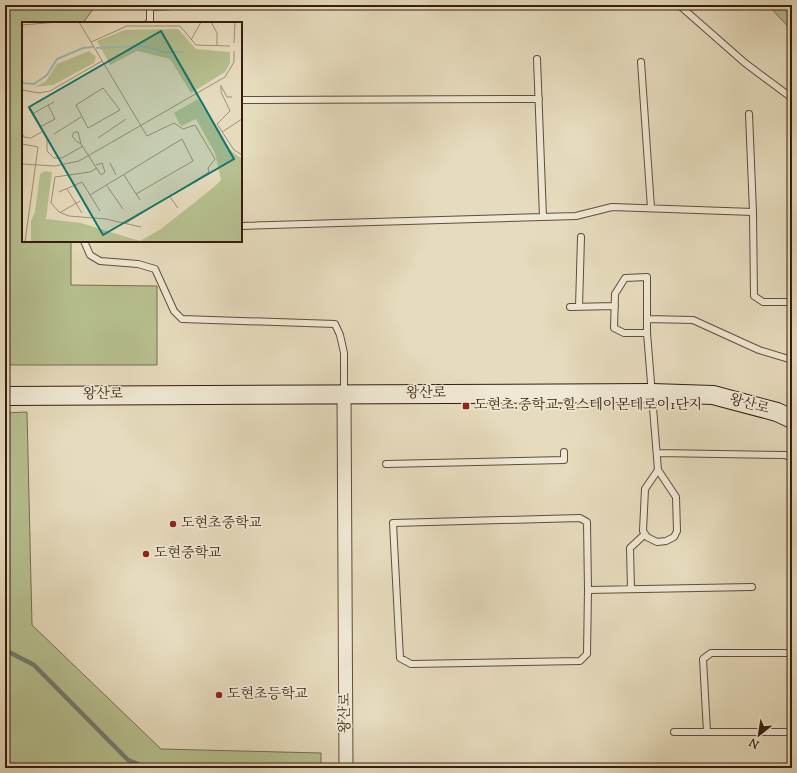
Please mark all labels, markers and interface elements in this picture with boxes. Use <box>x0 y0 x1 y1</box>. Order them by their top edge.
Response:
inset map <box>22 22 242 242</box>
street label: 왕산로 <box>406 384 447 404</box>
street label: 왕산로 <box>83 385 124 405</box>
street label: 왕산로 <box>727 390 772 420</box>
place label: 도현초.중학교.힐스테이몬테로이1단지 <box>474 396 702 416</box>
marker: 도현초.중학교.힐스테이몬테로이1단지 <box>461 401 471 411</box>
place label: 도현초중학교 <box>181 514 263 534</box>
marker: 도현초중학교 <box>168 519 178 529</box>
place label: 도현중학교 <box>154 544 222 564</box>
marker: 도현중학교 <box>141 549 151 559</box>
place label: 도현초등학교 <box>227 685 309 705</box>
marker: 도현초등학교 <box>214 690 224 700</box>
street label: 왕산로 <box>336 692 356 733</box>
north arrow <box>739 715 779 755</box>
text: N <box>747 734 763 752</box>

